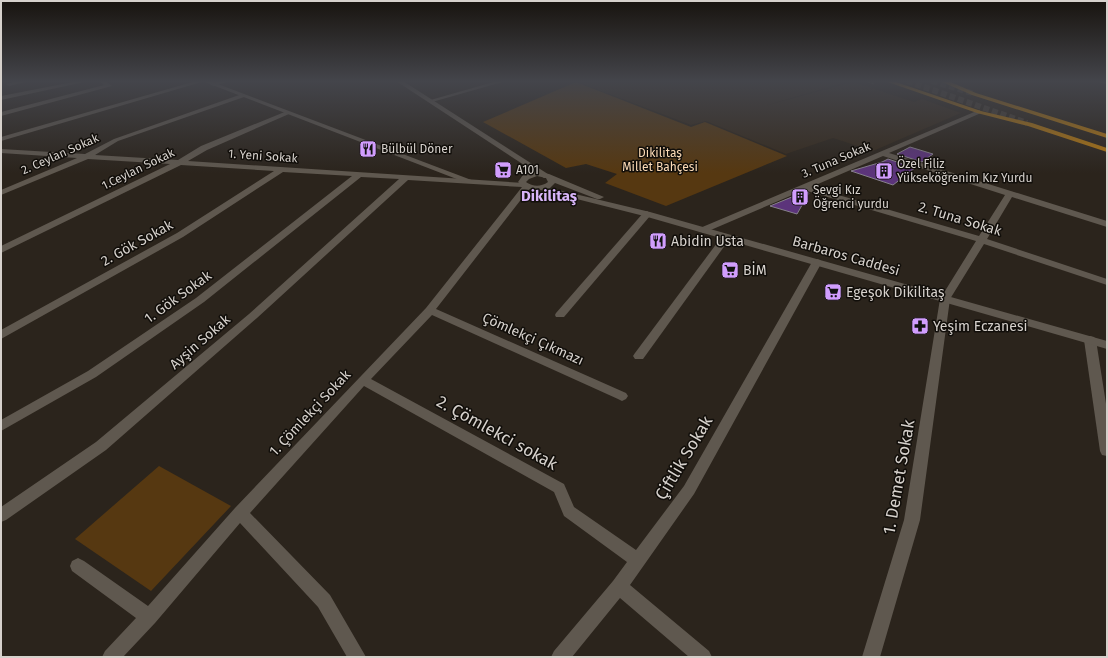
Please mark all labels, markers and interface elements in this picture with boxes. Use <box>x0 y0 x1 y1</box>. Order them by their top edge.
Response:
street label: 2. Ceylan Sokak <box>19 130 102 177</box>
restaurant icon: Bülbül Döner <box>358 139 378 159</box>
street label: 3. Tuna Sokak <box>799 139 873 181</box>
place label: Bülbül Döner <box>381 142 453 156</box>
street label: 1.Ceylan Sokak <box>99 145 177 193</box>
park label: Dikilitaş Millet Bahçesi <box>622 146 698 174</box>
street label: 1. Yeni Sokak <box>228 147 299 165</box>
place label: Özel Filiz Yükseköğrenim Kız Yurdu <box>897 155 1033 185</box>
supermarket icon: A101 <box>493 160 513 180</box>
building icon: Özel Filiz Yükseköğrenim Kız Yurdu <box>874 161 894 181</box>
place label: A101 <box>516 163 539 177</box>
place label: Sevgi Kız Öğrenci yurdu <box>813 183 889 211</box>
district label: Dikilitaş <box>521 187 577 206</box>
building icon: Sevgi Kız Öğrenci yurdu <box>790 187 810 207</box>
street label: 2. Tuna Sokak <box>916 198 1004 240</box>
street label: 2. Gök Sokak <box>98 216 177 270</box>
restaurant icon: Abidin Usta <box>648 231 668 251</box>
place label: Abidin Usta <box>671 233 744 250</box>
street label: Barbaros Caddesi <box>790 233 902 279</box>
supermarket icon: BİM <box>720 260 740 280</box>
place label: BİM <box>743 261 767 279</box>
street label: 1. Gök Sokak <box>141 267 215 327</box>
supermarket icon: Egeşok Dikilitaş <box>823 282 843 302</box>
place label: Egeşok Dikilitaş <box>846 284 945 301</box>
street label: Çömlekçi Çıkmazı <box>480 309 586 369</box>
street label: Ayşin Sokak <box>166 311 234 373</box>
pharmacy icon: Yeşim Eczanesi <box>910 316 930 336</box>
place label: Yeşim Eczanesi <box>933 318 1027 335</box>
street label: 1. Çömlekçi Sokak <box>266 366 355 460</box>
street label: 2. Çömlekci sokak <box>433 391 561 475</box>
street label: Çiftlik Sokak <box>651 412 717 504</box>
street label: 1. Demet Sokak <box>879 418 919 536</box>

